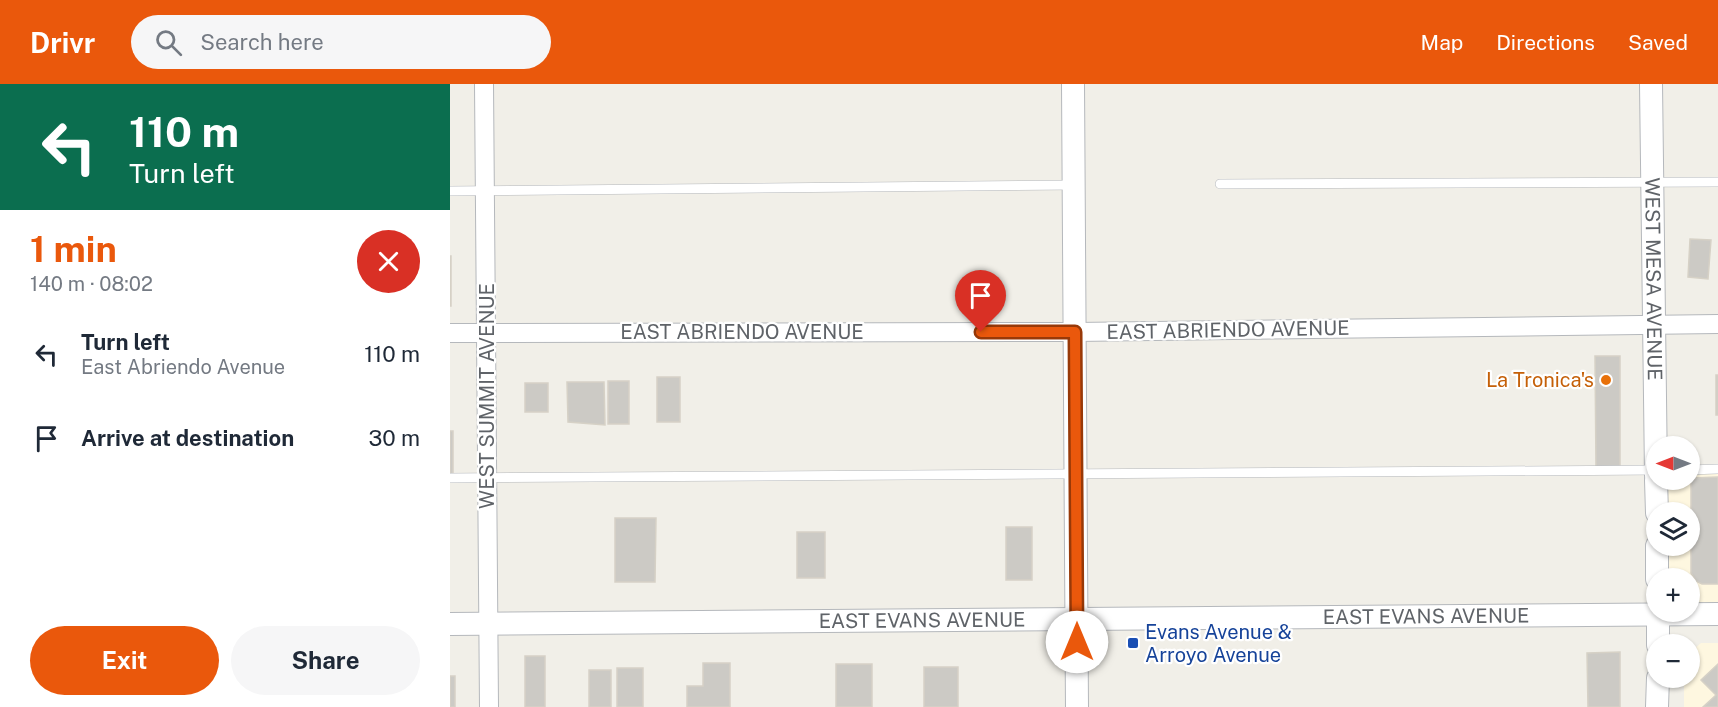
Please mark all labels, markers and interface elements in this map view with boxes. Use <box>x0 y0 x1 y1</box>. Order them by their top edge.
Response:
search box <box>131 15 551 69</box>
text: Drivr <box>30 26 95 59</box>
icon: search <box>152 26 185 59</box>
text: Search here <box>200 29 324 55</box>
text: Map <box>1421 30 1463 55</box>
text: Directions <box>1496 30 1595 55</box>
text: Saved <box>1628 30 1688 55</box>
text: 110 m <box>129 107 239 156</box>
icon: left <box>30 108 108 186</box>
text: Turn left <box>129 157 235 189</box>
street label: WEST MESA AVENUE <box>1640 177 1667 381</box>
text: 1 min <box>30 228 117 270</box>
button: close <box>357 230 420 293</box>
pin <box>955 270 1006 332</box>
text: 140 m · 08:02 <box>30 272 153 296</box>
icon: arrive <box>964 279 997 312</box>
street label: WEST SUMMIT AVENUE <box>475 283 499 509</box>
street label: EAST ABRIENDO AVENUE <box>1106 316 1350 344</box>
street label: EAST ABRIENDO AVENUE <box>620 320 864 344</box>
text: Turn left <box>81 329 170 355</box>
icon: left <box>30 338 63 371</box>
text: 110 m <box>364 341 420 367</box>
text: East Abriendo Avenue <box>81 355 285 379</box>
place label: La Tronica's <box>1486 368 1594 392</box>
marker: La Tronica's <box>1599 373 1613 387</box>
icon: arrive <box>30 422 63 455</box>
text: Arrive at destination <box>81 425 294 451</box>
text: 30 m <box>368 425 420 451</box>
north arrow <box>1646 436 1700 490</box>
map controls <box>1646 436 1700 688</box>
button: layers <box>1646 502 1700 556</box>
button: + <box>1646 568 1700 622</box>
street label: EAST EVANS AVENUE <box>1323 603 1529 629</box>
street label: EAST EVANS AVENUE <box>819 607 1025 633</box>
position arrow <box>1045 610 1109 674</box>
place label: Evans Avenue & Arroyo Avenue <box>1145 620 1292 667</box>
button: Exit <box>30 626 219 695</box>
button: Share <box>231 626 420 695</box>
button: − <box>1646 634 1700 688</box>
marker: Evans Avenue & Arroyo Avenue <box>1126 636 1140 650</box>

